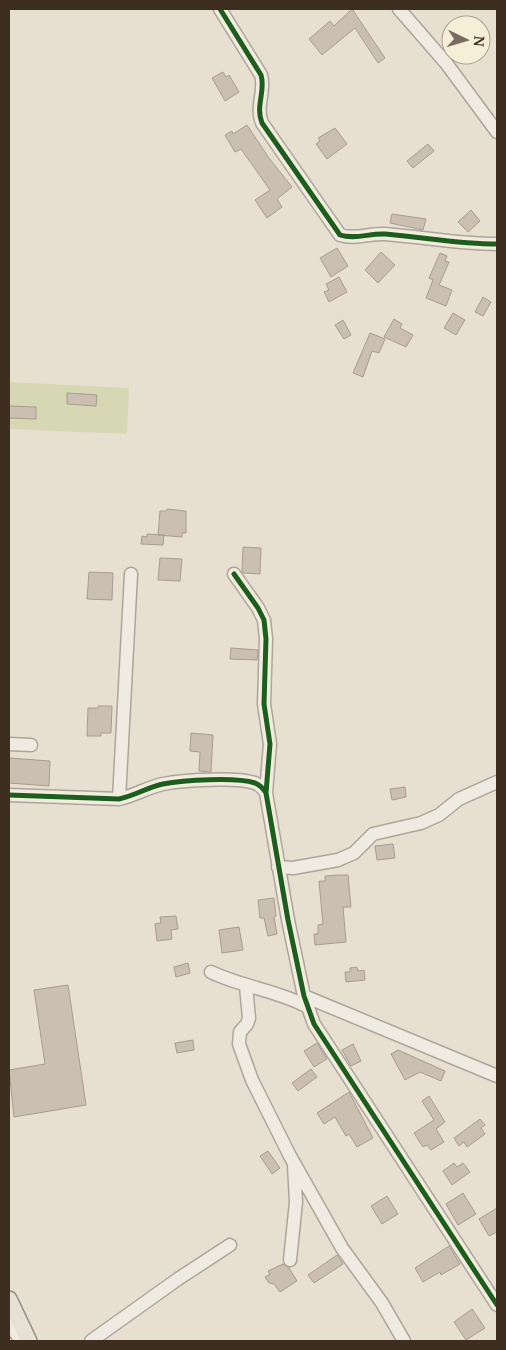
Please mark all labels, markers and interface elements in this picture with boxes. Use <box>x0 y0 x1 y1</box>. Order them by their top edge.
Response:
north arrow <box>441 15 491 65</box>
text: N <box>470 35 489 48</box>

